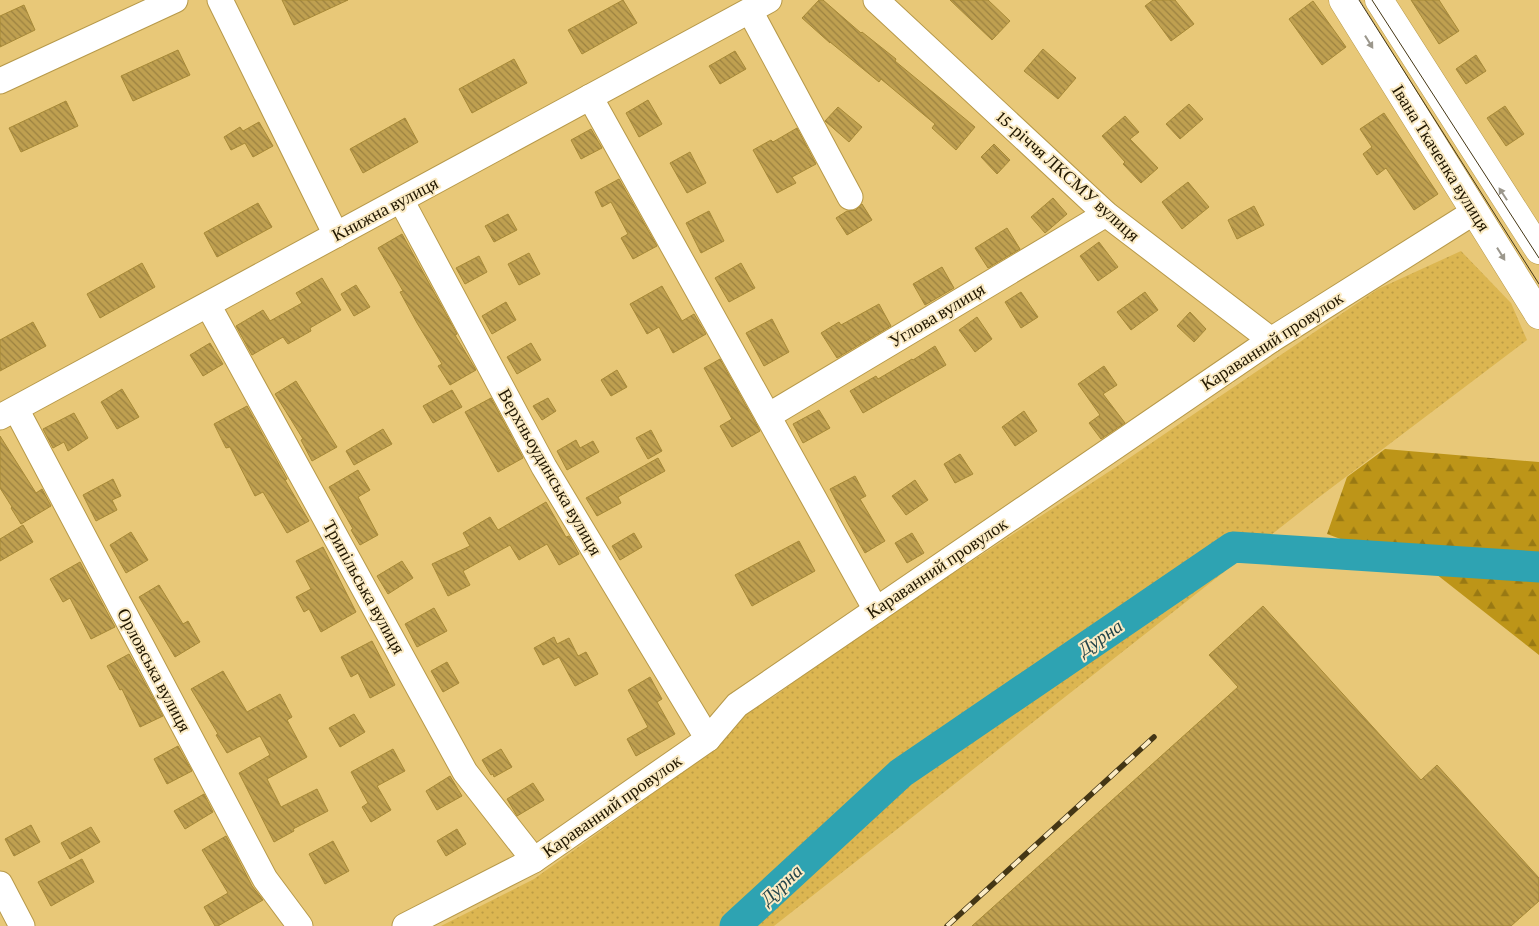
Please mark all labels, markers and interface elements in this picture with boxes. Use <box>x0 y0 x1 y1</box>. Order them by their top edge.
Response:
one-way arrow <box>1364 35 1374 48</box>
street label: Івана Ткаченка вулиця <box>1388 81 1494 235</box>
street label: 15-річчя ЛКСМУ вулиця <box>992 107 1144 245</box>
street label: Книжна вулиця <box>329 173 441 245</box>
one-way arrow <box>1498 188 1508 201</box>
one-way arrow <box>1496 247 1505 261</box>
street label: Углова вулиця <box>886 279 988 351</box>
street label: Караванний провулок <box>1197 287 1347 394</box>
street label: Верхньоудинська вулиця <box>494 385 606 559</box>
street label: Караванний провулок <box>863 513 1011 623</box>
street label: Трипільська вулиця <box>319 517 409 657</box>
street label: Орловська вулиця <box>113 605 195 735</box>
water label: Дурна <box>1073 615 1126 661</box>
street label: Караванний провулок <box>539 750 686 862</box>
water label: Дурна <box>755 860 806 910</box>

